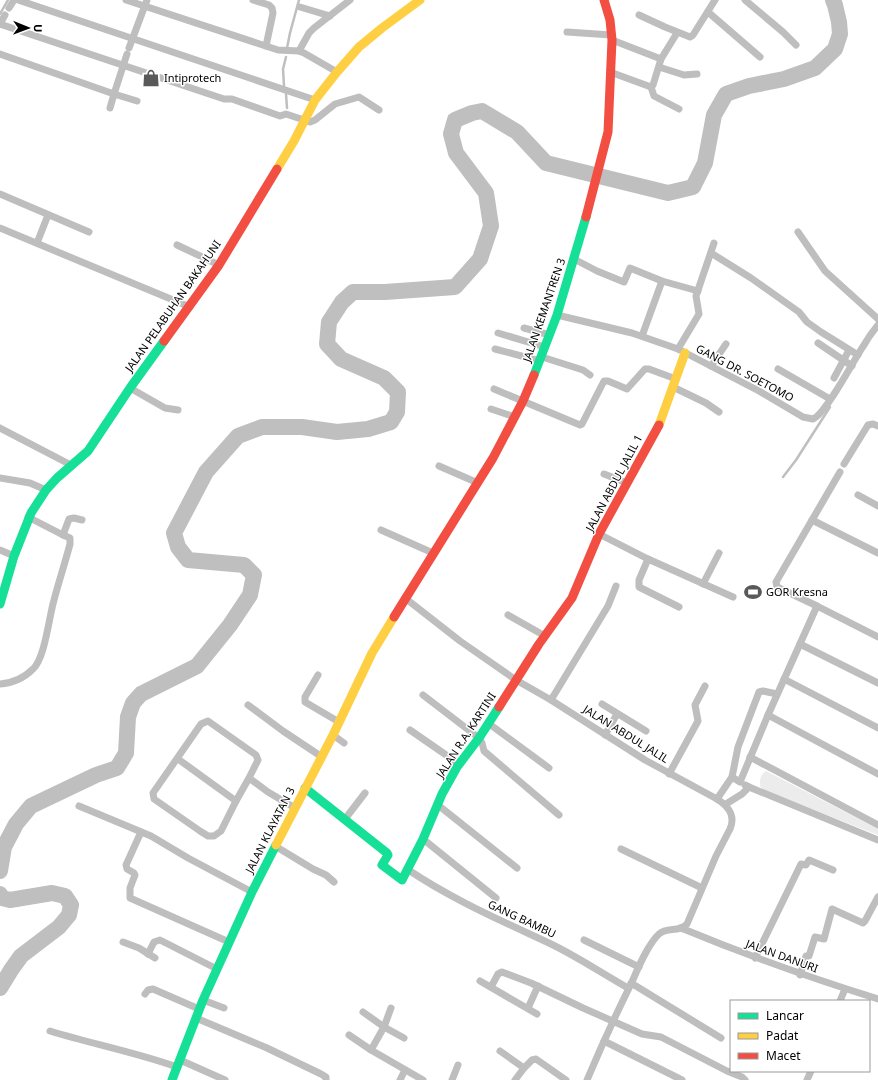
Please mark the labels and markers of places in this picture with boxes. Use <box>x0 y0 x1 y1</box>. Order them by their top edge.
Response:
shop icon: Intiprotech <box>141 68 161 88</box>
place label: Intiprotech <box>164 70 221 85</box>
sports icon: GOR Kresna <box>743 582 763 602</box>
place label: GOR Kresna <box>766 584 828 599</box>

